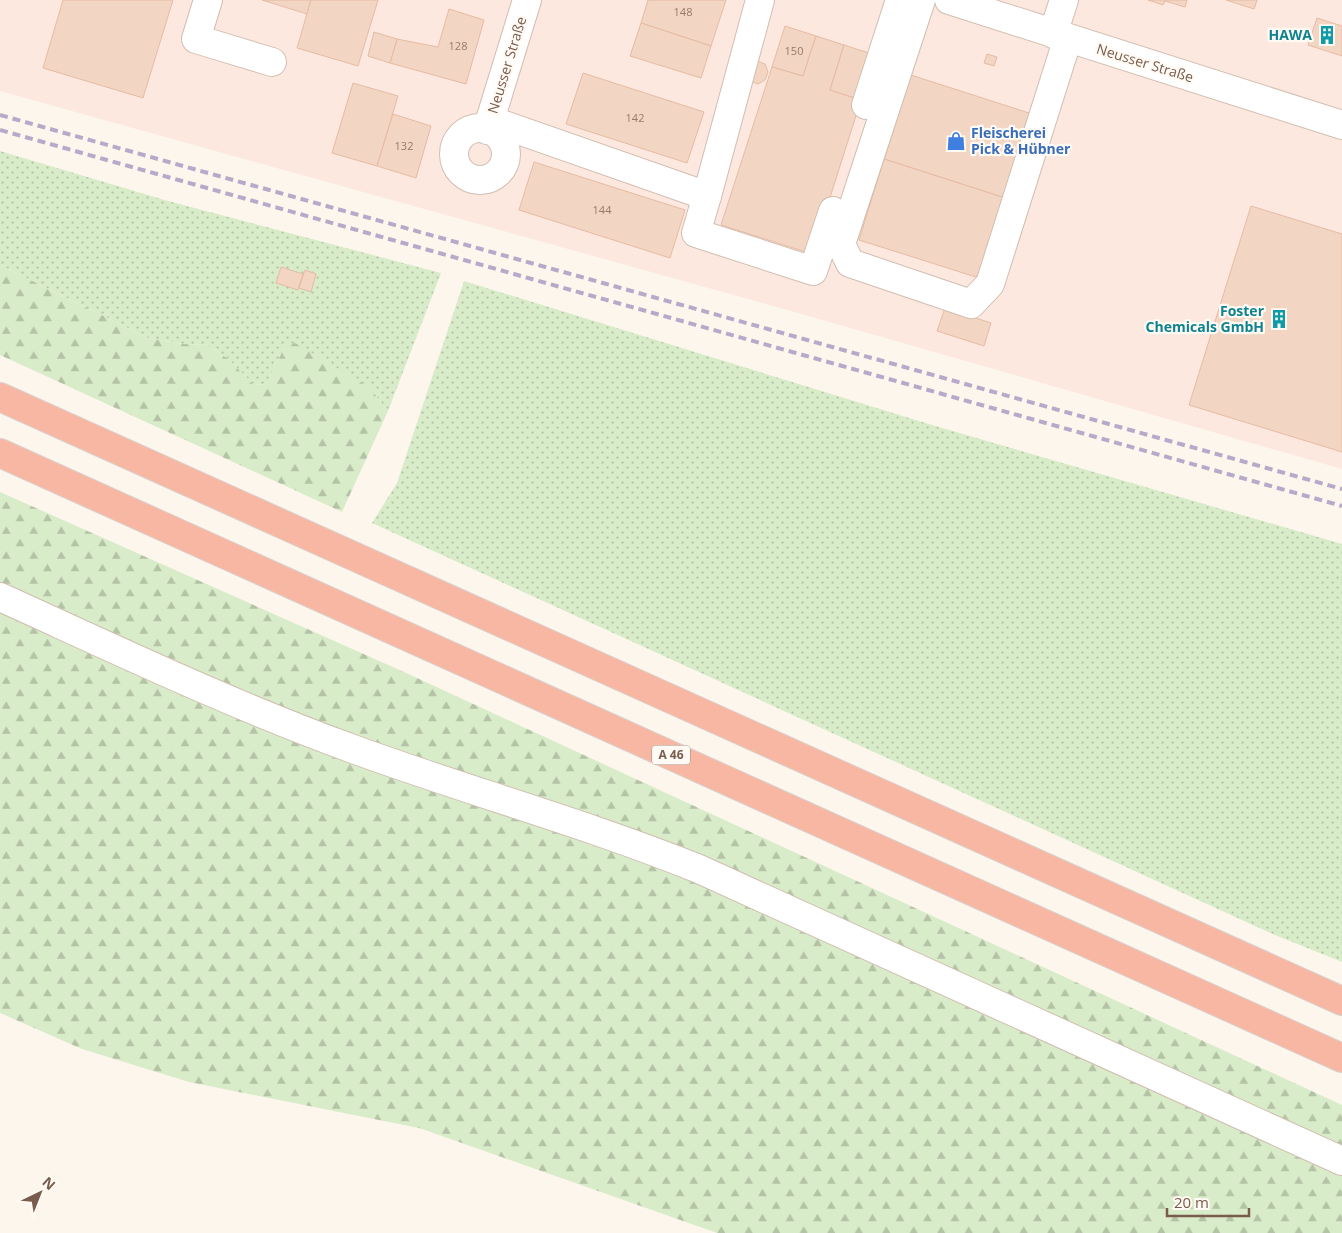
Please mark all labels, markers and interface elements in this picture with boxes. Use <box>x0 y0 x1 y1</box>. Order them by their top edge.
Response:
house number: 148 <box>674 4 692 19</box>
street label: Neusser Straße <box>483 14 530 116</box>
building icon: HAWA <box>1316 24 1338 46</box>
place label: HAWA <box>1268 25 1312 44</box>
house number: 128 <box>449 38 467 53</box>
street label: Neusser Straße <box>1094 39 1196 86</box>
house number: 150 <box>785 43 803 58</box>
house number: 142 <box>626 110 644 125</box>
place label: Fleischerei Pick & Hübner <box>971 123 1071 158</box>
shop icon: Fleischerei Pick & Hübner <box>945 130 967 152</box>
house number: 132 <box>395 138 413 153</box>
house number: 144 <box>593 202 612 217</box>
place label: Foster Chemicals GmbH <box>1146 301 1265 336</box>
building icon: Foster Chemicals GmbH <box>1268 308 1290 330</box>
road number: A 46 <box>652 746 690 764</box>
north arrow <box>15 1168 65 1218</box>
text: N <box>39 1172 60 1194</box>
scale bar <box>1167 1186 1250 1218</box>
text: 20 m <box>1174 1192 1209 1212</box>

